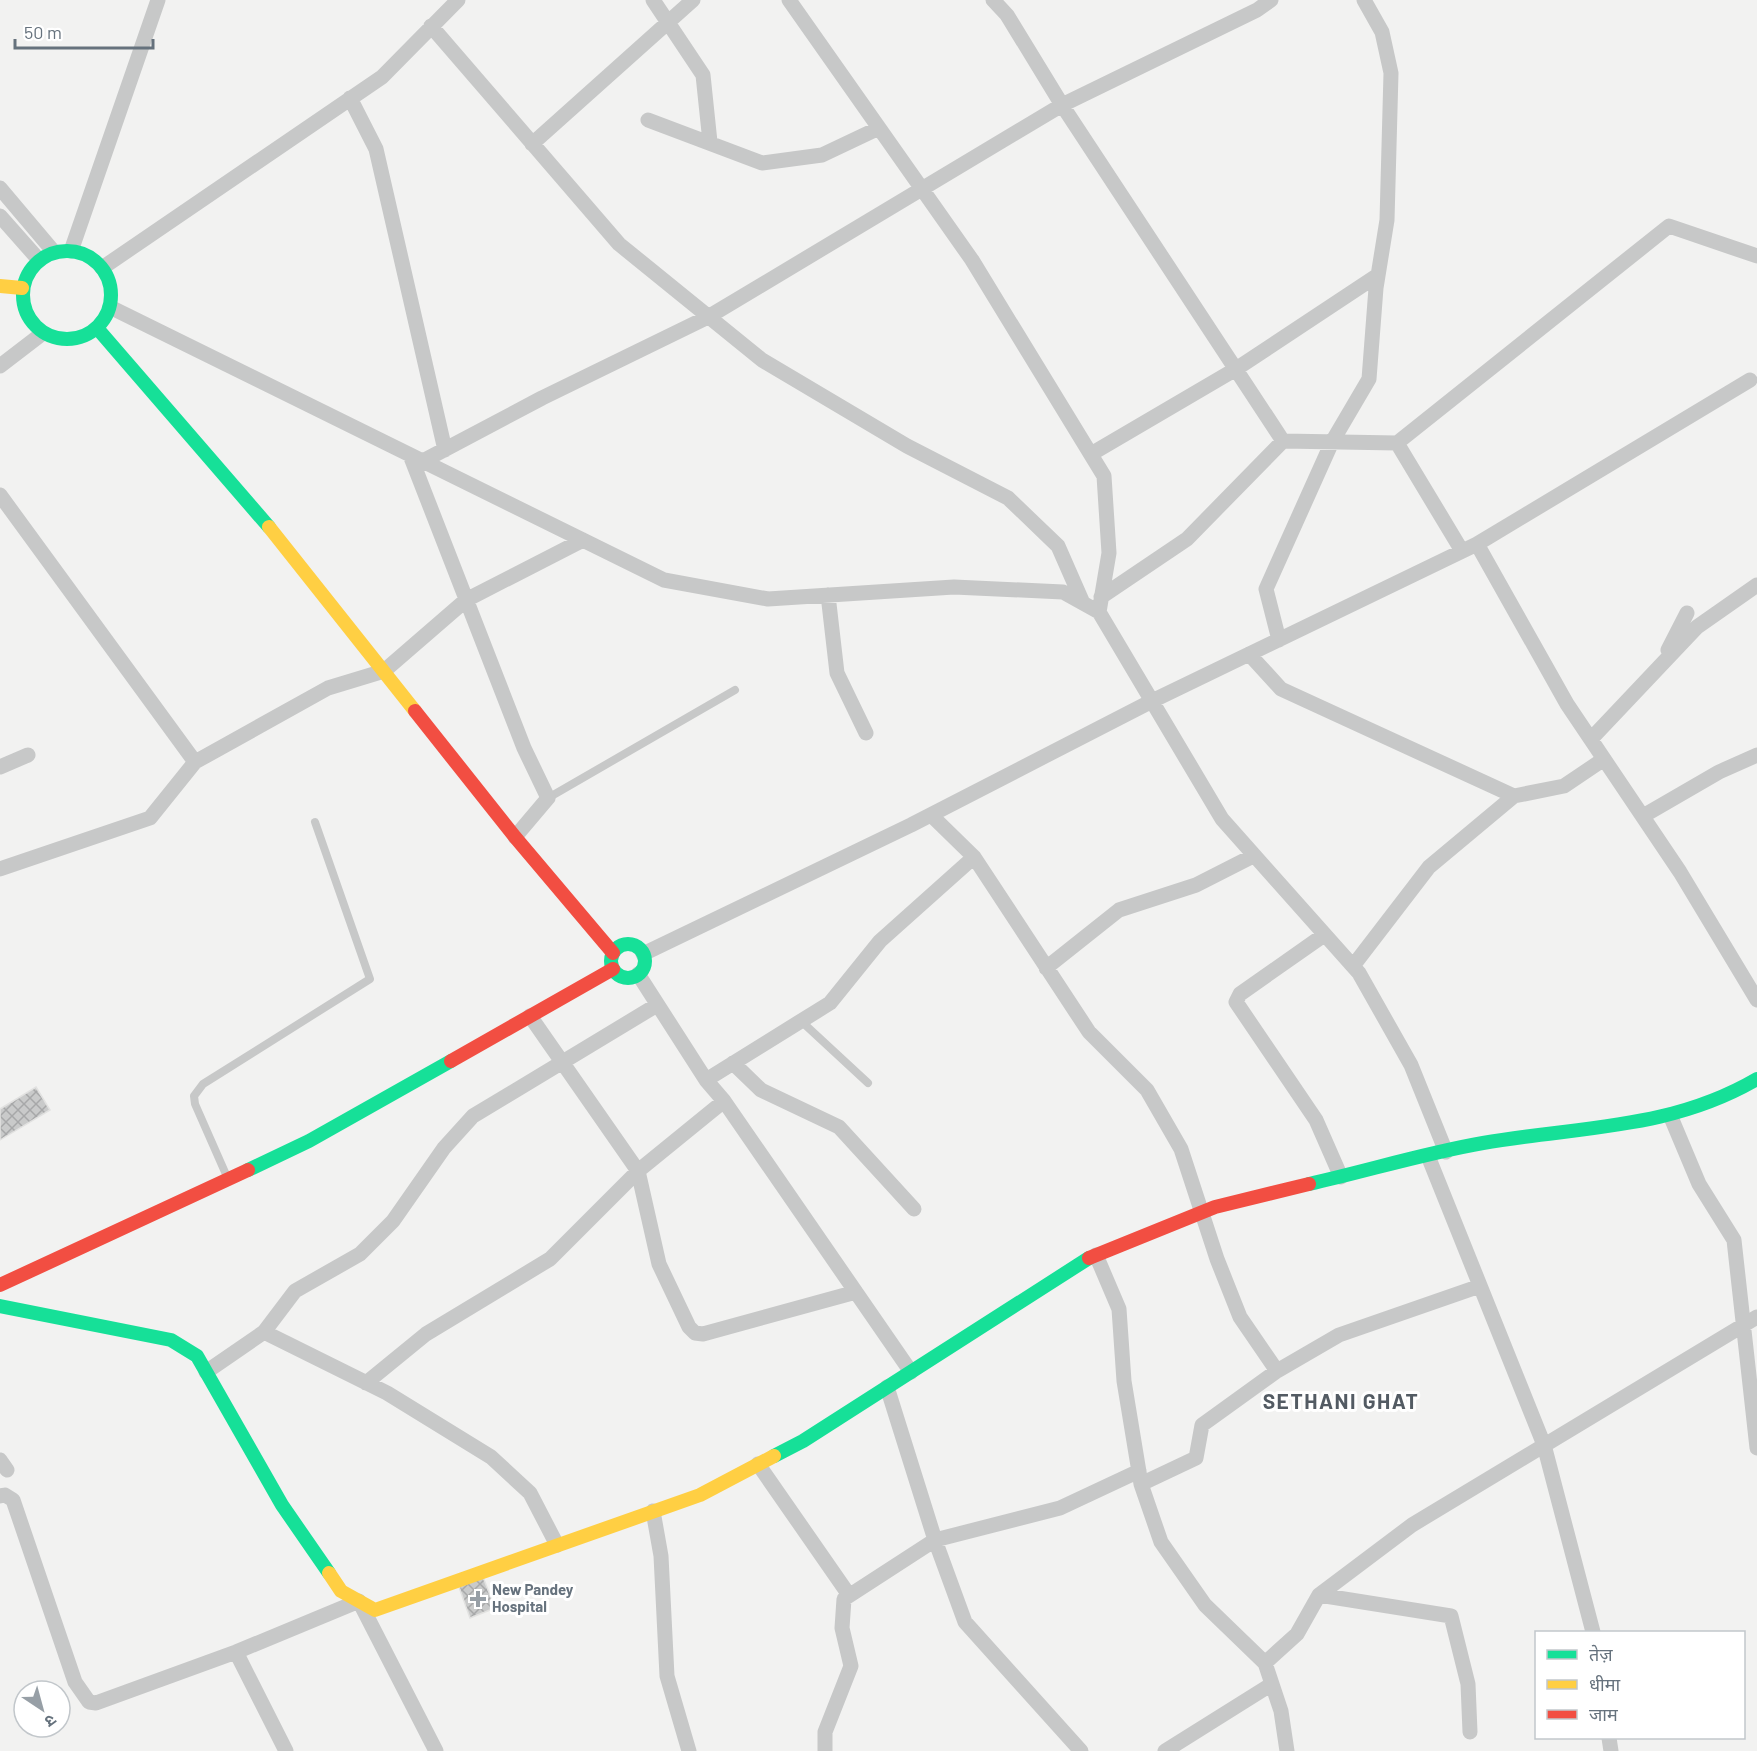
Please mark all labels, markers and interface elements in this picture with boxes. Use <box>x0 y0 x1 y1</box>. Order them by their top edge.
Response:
scale bar <box>15 12 153 50</box>
text: 50 m <box>24 21 62 43</box>
district label: SETHANI GHAT <box>1263 1388 1419 1413</box>
place label: New Pandey Hospital <box>492 1580 574 1615</box>
marker: New Pandey Hospital <box>469 1590 487 1608</box>
legend <box>1535 1631 1745 1739</box>
text: तेज़ <box>1589 1643 1613 1665</box>
text: धीमा <box>1589 1673 1620 1695</box>
north arrow <box>12 1679 72 1739</box>
text: जाम <box>1589 1703 1619 1725</box>
text: उ <box>41 1711 60 1732</box>

